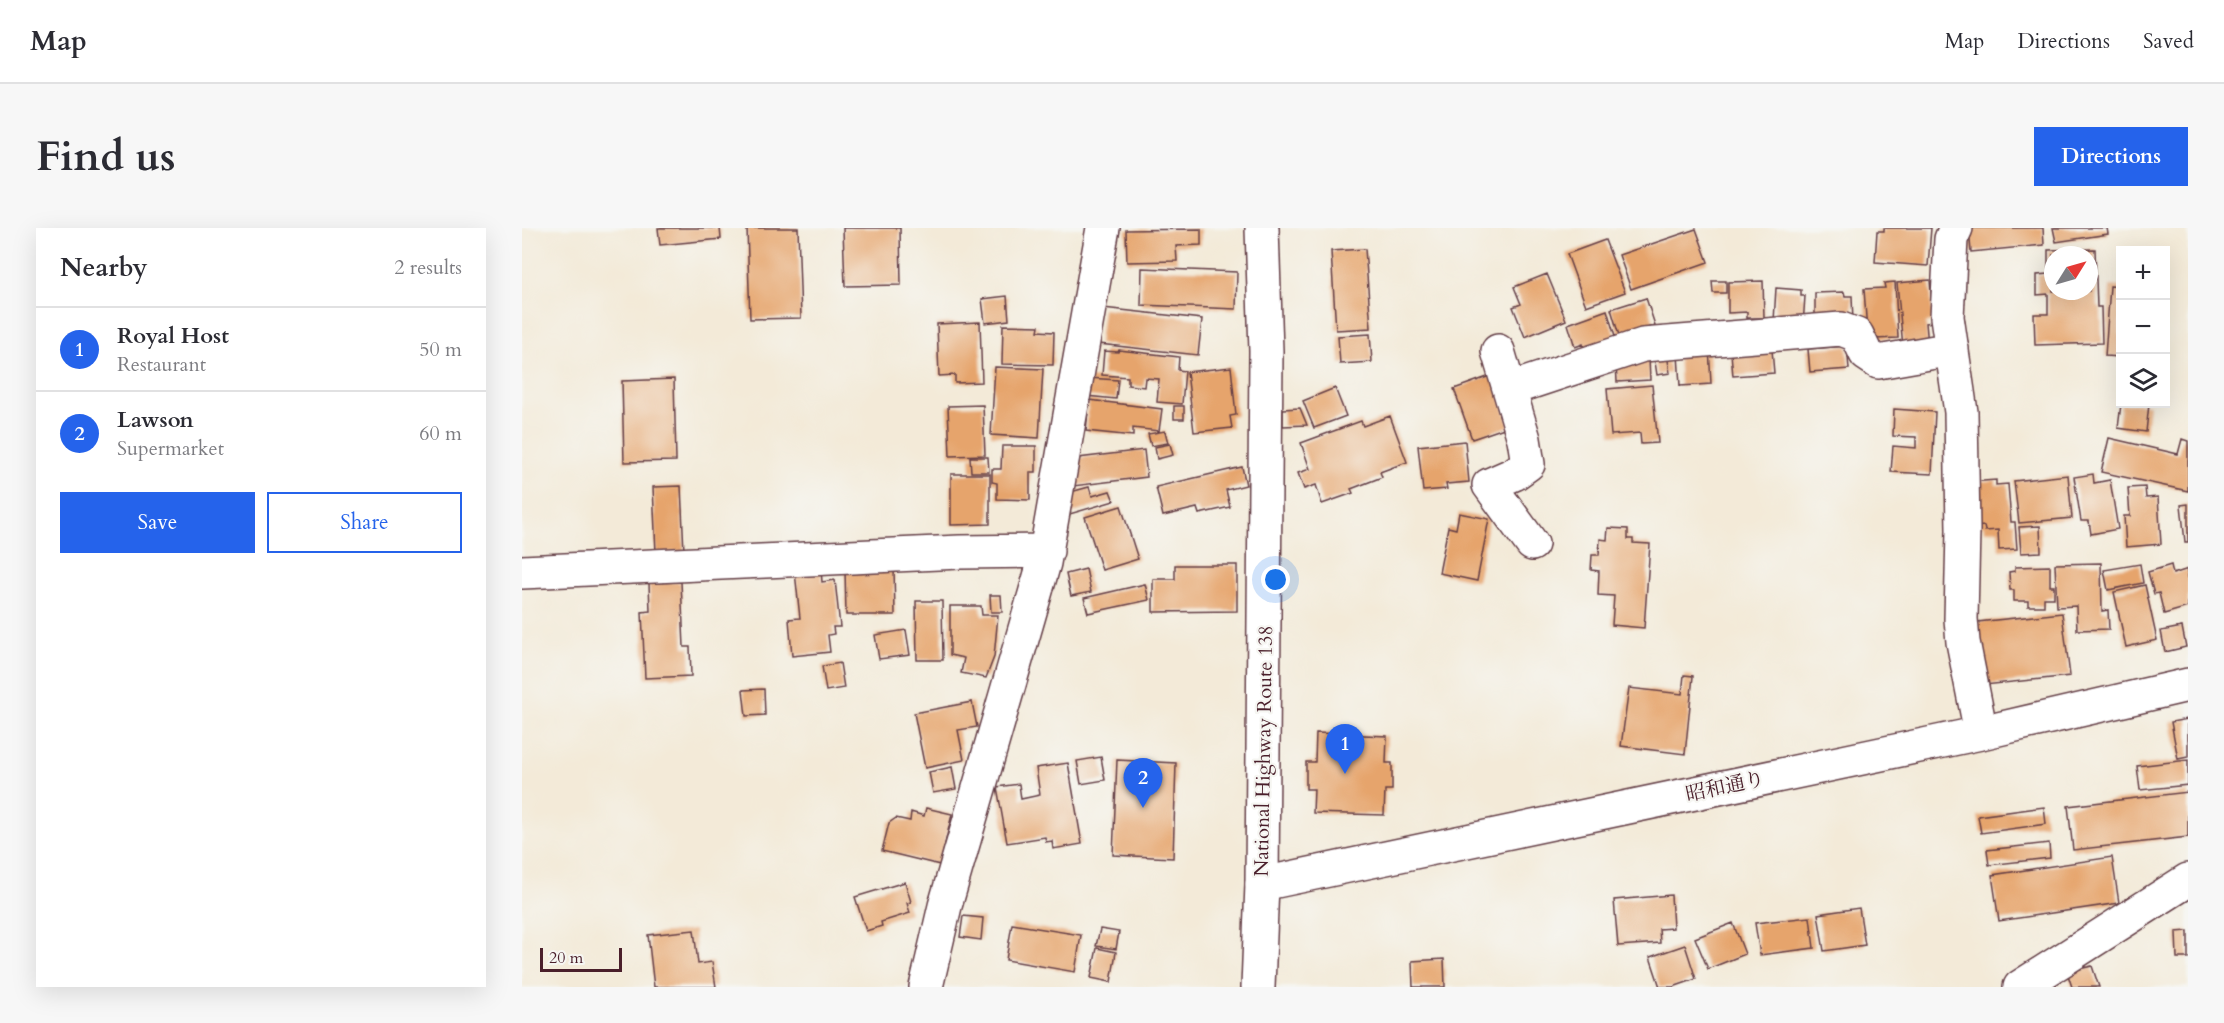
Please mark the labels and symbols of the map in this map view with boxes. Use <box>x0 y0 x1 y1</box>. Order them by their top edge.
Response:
north arrow <box>2044 246 2098 300</box>
your location <box>1261 565 1290 594</box>
street label: National Highway Route 138 <box>1248 625 1279 877</box>
pin: 1 <box>1326 724 1364 774</box>
pin: 2 <box>1124 758 1162 808</box>
street label: 昭和通り <box>1683 765 1767 808</box>
scale bar <box>540 945 622 972</box>

